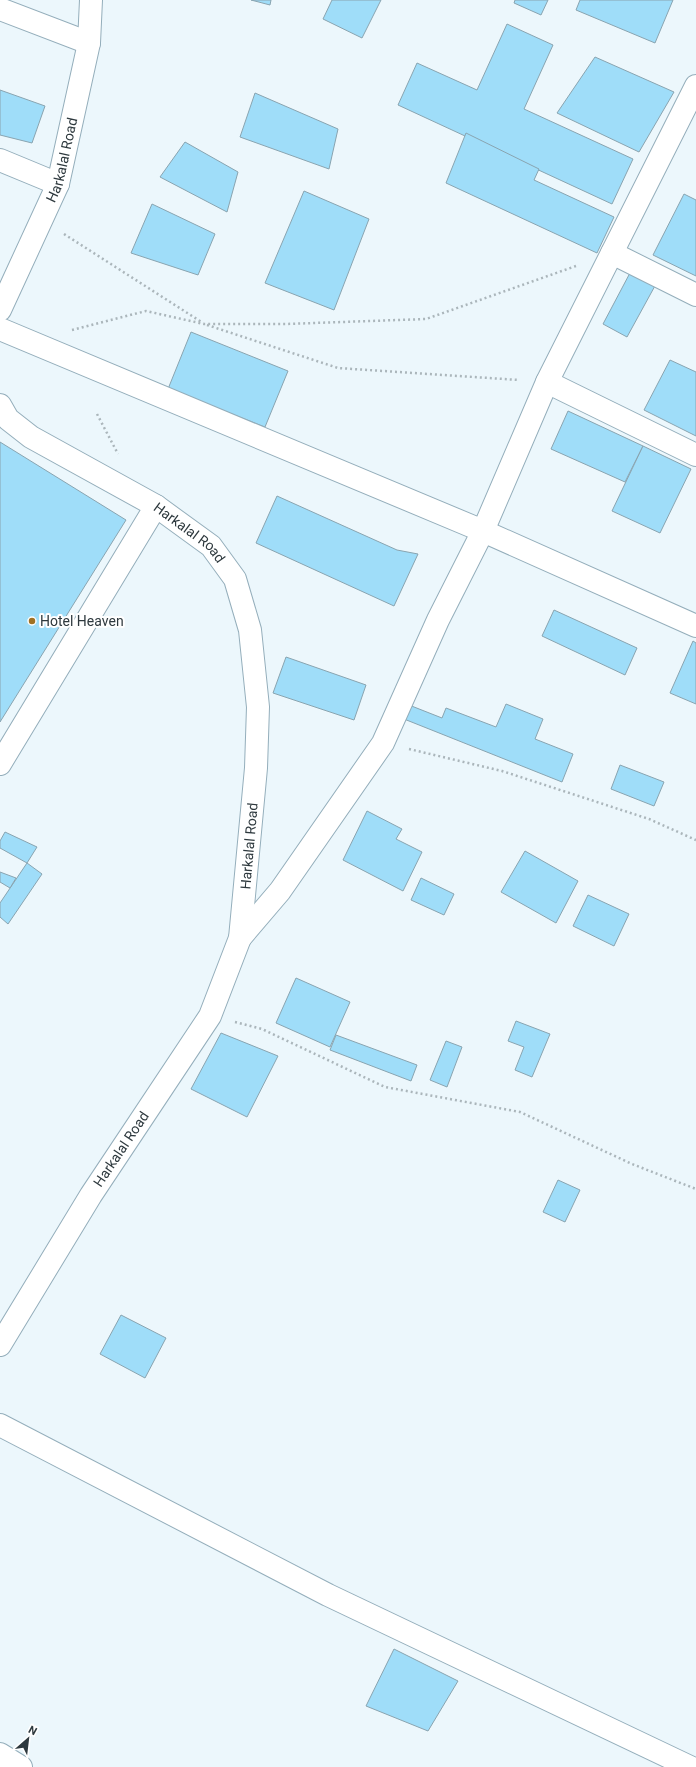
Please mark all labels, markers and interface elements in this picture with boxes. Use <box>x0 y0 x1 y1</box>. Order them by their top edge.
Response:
street label: Harkalal Road <box>43 116 80 205</box>
street label: Harkalal Road <box>151 499 228 566</box>
place label: Hotel Heaven <box>40 613 124 629</box>
marker: Hotel Heaven <box>27 616 37 626</box>
street label: Harkalal Road <box>237 802 261 890</box>
street label: Harkalal Road <box>90 1108 152 1190</box>
north arrow <box>8 1719 48 1759</box>
text: N <box>26 1723 39 1738</box>

